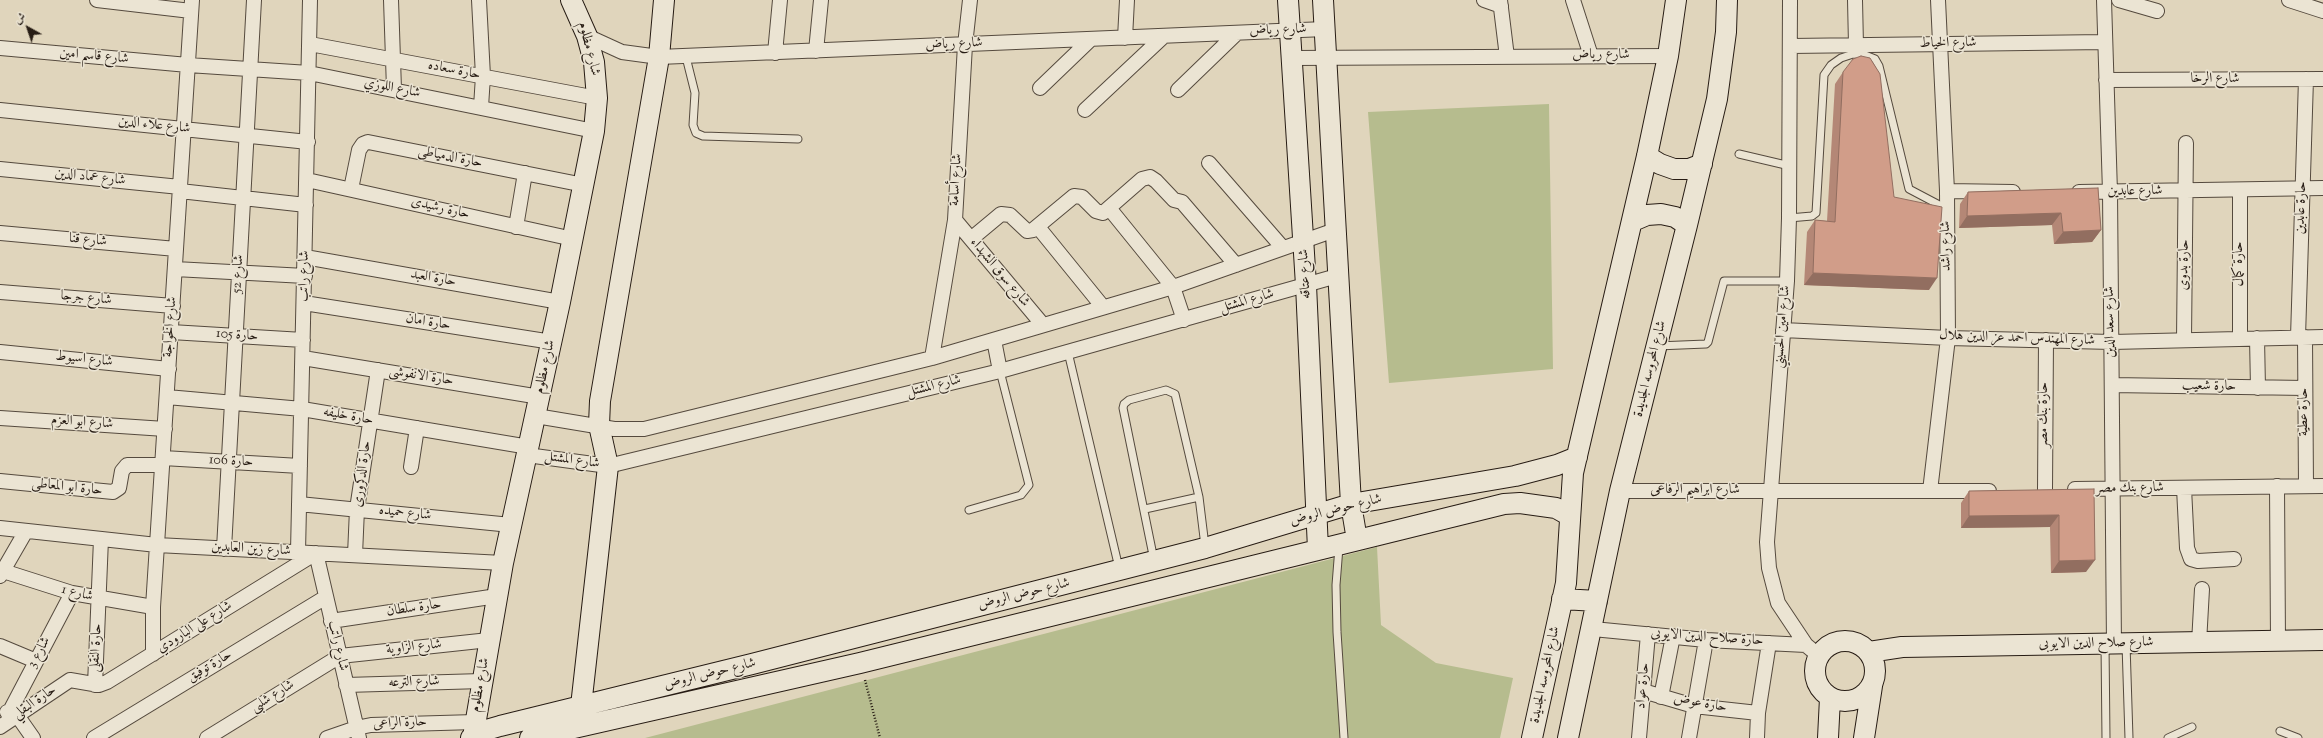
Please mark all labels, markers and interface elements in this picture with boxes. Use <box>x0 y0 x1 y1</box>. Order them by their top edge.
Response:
north arrow <box>8 8 48 48</box>
text: ش <box>11 9 30 28</box>
street label: شارع مظلوم <box>573 20 603 78</box>
street label: شارع رياض <box>1249 22 1307 40</box>
street label: شارع رياض <box>925 35 983 55</box>
street label: شارع الخياط <box>1919 35 1977 53</box>
street label: شارع قاسم امين <box>59 46 129 68</box>
street label: شارع رياض <box>1572 48 1630 64</box>
street label: حارة سعاده <box>426 58 482 84</box>
street label: شارع الرخا <box>2190 72 2240 88</box>
street label: شارع اللوزي <box>362 75 422 103</box>
street label: شارع علاء الدين <box>117 114 191 138</box>
street label: حارة الدمياطى <box>416 144 484 172</box>
street label: شارع أسامة <box>947 153 967 207</box>
street label: شارع عماد الدين <box>54 166 126 190</box>
street label: حارة عابدين <box>2293 181 2311 235</box>
street label: شارع عابدين <box>2107 183 2163 201</box>
street label: حارة رشيدى <box>409 194 471 224</box>
street label: شارع راشد <box>1938 221 1956 271</box>
street label: شارع قنا <box>68 231 108 251</box>
street label: شارع سوق الشهداء <box>965 235 1033 311</box>
street label: حارة بدوى <box>2176 239 2194 291</box>
street label: حارة كمال <box>2232 242 2248 286</box>
street label: شارع عتاقه <box>1296 249 1316 299</box>
street label: شارع راتب <box>296 250 314 302</box>
street label: شارع 52 <box>230 254 248 294</box>
street label: حارة العبد <box>409 267 457 291</box>
street label: شارع امين الحسيني <box>1771 285 1795 369</box>
street label: شارع المشتل <box>1218 286 1276 318</box>
street label: شارع سعد الدين <box>2102 286 2120 358</box>
street label: شارع جرجا <box>60 288 112 310</box>
street label: شارع الخواجة <box>160 296 182 358</box>
street label: حارة امان <box>404 311 452 335</box>
street label: شارع المحروسه الجديدة <box>1631 319 1671 419</box>
street label: حارة 105 <box>215 326 259 346</box>
street label: شارع المهندس احمد عز الدين هلال <box>1939 328 2095 350</box>
street label: شارع مظلوم <box>532 338 560 396</box>
street label: شارع اسيوط <box>54 349 114 371</box>
street label: حارة الانفوشى <box>387 364 455 390</box>
street label: شارع المشتل <box>905 372 963 402</box>
street label: حارة شعيب <box>2182 378 2236 396</box>
street label: حارة بنك مصر <box>2037 382 2053 448</box>
street label: حارة عطية <box>2297 388 2313 436</box>
street label: حارة خليفه <box>322 404 374 430</box>
street label: شارع ابو العزم <box>50 412 114 434</box>
street label: حارة الدكرورى <box>350 440 376 508</box>
street label: شارع المشتل <box>543 449 601 473</box>
street label: حارة 106 <box>208 452 254 472</box>
street label: حارة ابو المعاطى <box>31 476 103 500</box>
street label: شارع بنك مصر <box>2096 480 2164 498</box>
street label: شارع ابراهيم الرفاعى <box>1650 483 1740 499</box>
street label: شارع حوض الروض <box>1288 491 1384 531</box>
street label: شارع حميده <box>378 503 432 525</box>
street label: شارع زين العابدين <box>211 540 291 560</box>
street label: شارع حوض الروض <box>976 575 1072 615</box>
street label: شارع 1 <box>59 582 95 606</box>
street label: حارة سلطان <box>386 597 442 621</box>
street label: شارع على البارودي <box>154 598 236 658</box>
street label: شارع راتب <box>323 619 351 673</box>
street label: حارة النقلى <box>87 623 107 673</box>
street label: شارع المحروسه الجديدة <box>1528 625 1564 725</box>
street label: حارة صلاح الدين الايوبى <box>1650 626 1764 650</box>
street label: شارع 3 <box>25 635 55 671</box>
street label: شارع صلاح الدين الايوبى <box>2039 635 2153 653</box>
street label: شارع الزاوية <box>385 637 443 659</box>
street label: حارة توفيق <box>185 647 235 687</box>
street label: شارع حوض الروض <box>662 655 758 695</box>
street label: شارع مظلوم <box>468 657 494 713</box>
street label: حارة عواد <box>1634 662 1654 710</box>
street label: شارع الترعه <box>388 674 440 692</box>
street label: شارع شلبى <box>248 677 298 717</box>
street label: حارة البقلي <box>10 682 60 724</box>
street label: حارة عوض <box>1672 691 1728 717</box>
street label: حارة الراعى <box>373 714 427 734</box>

